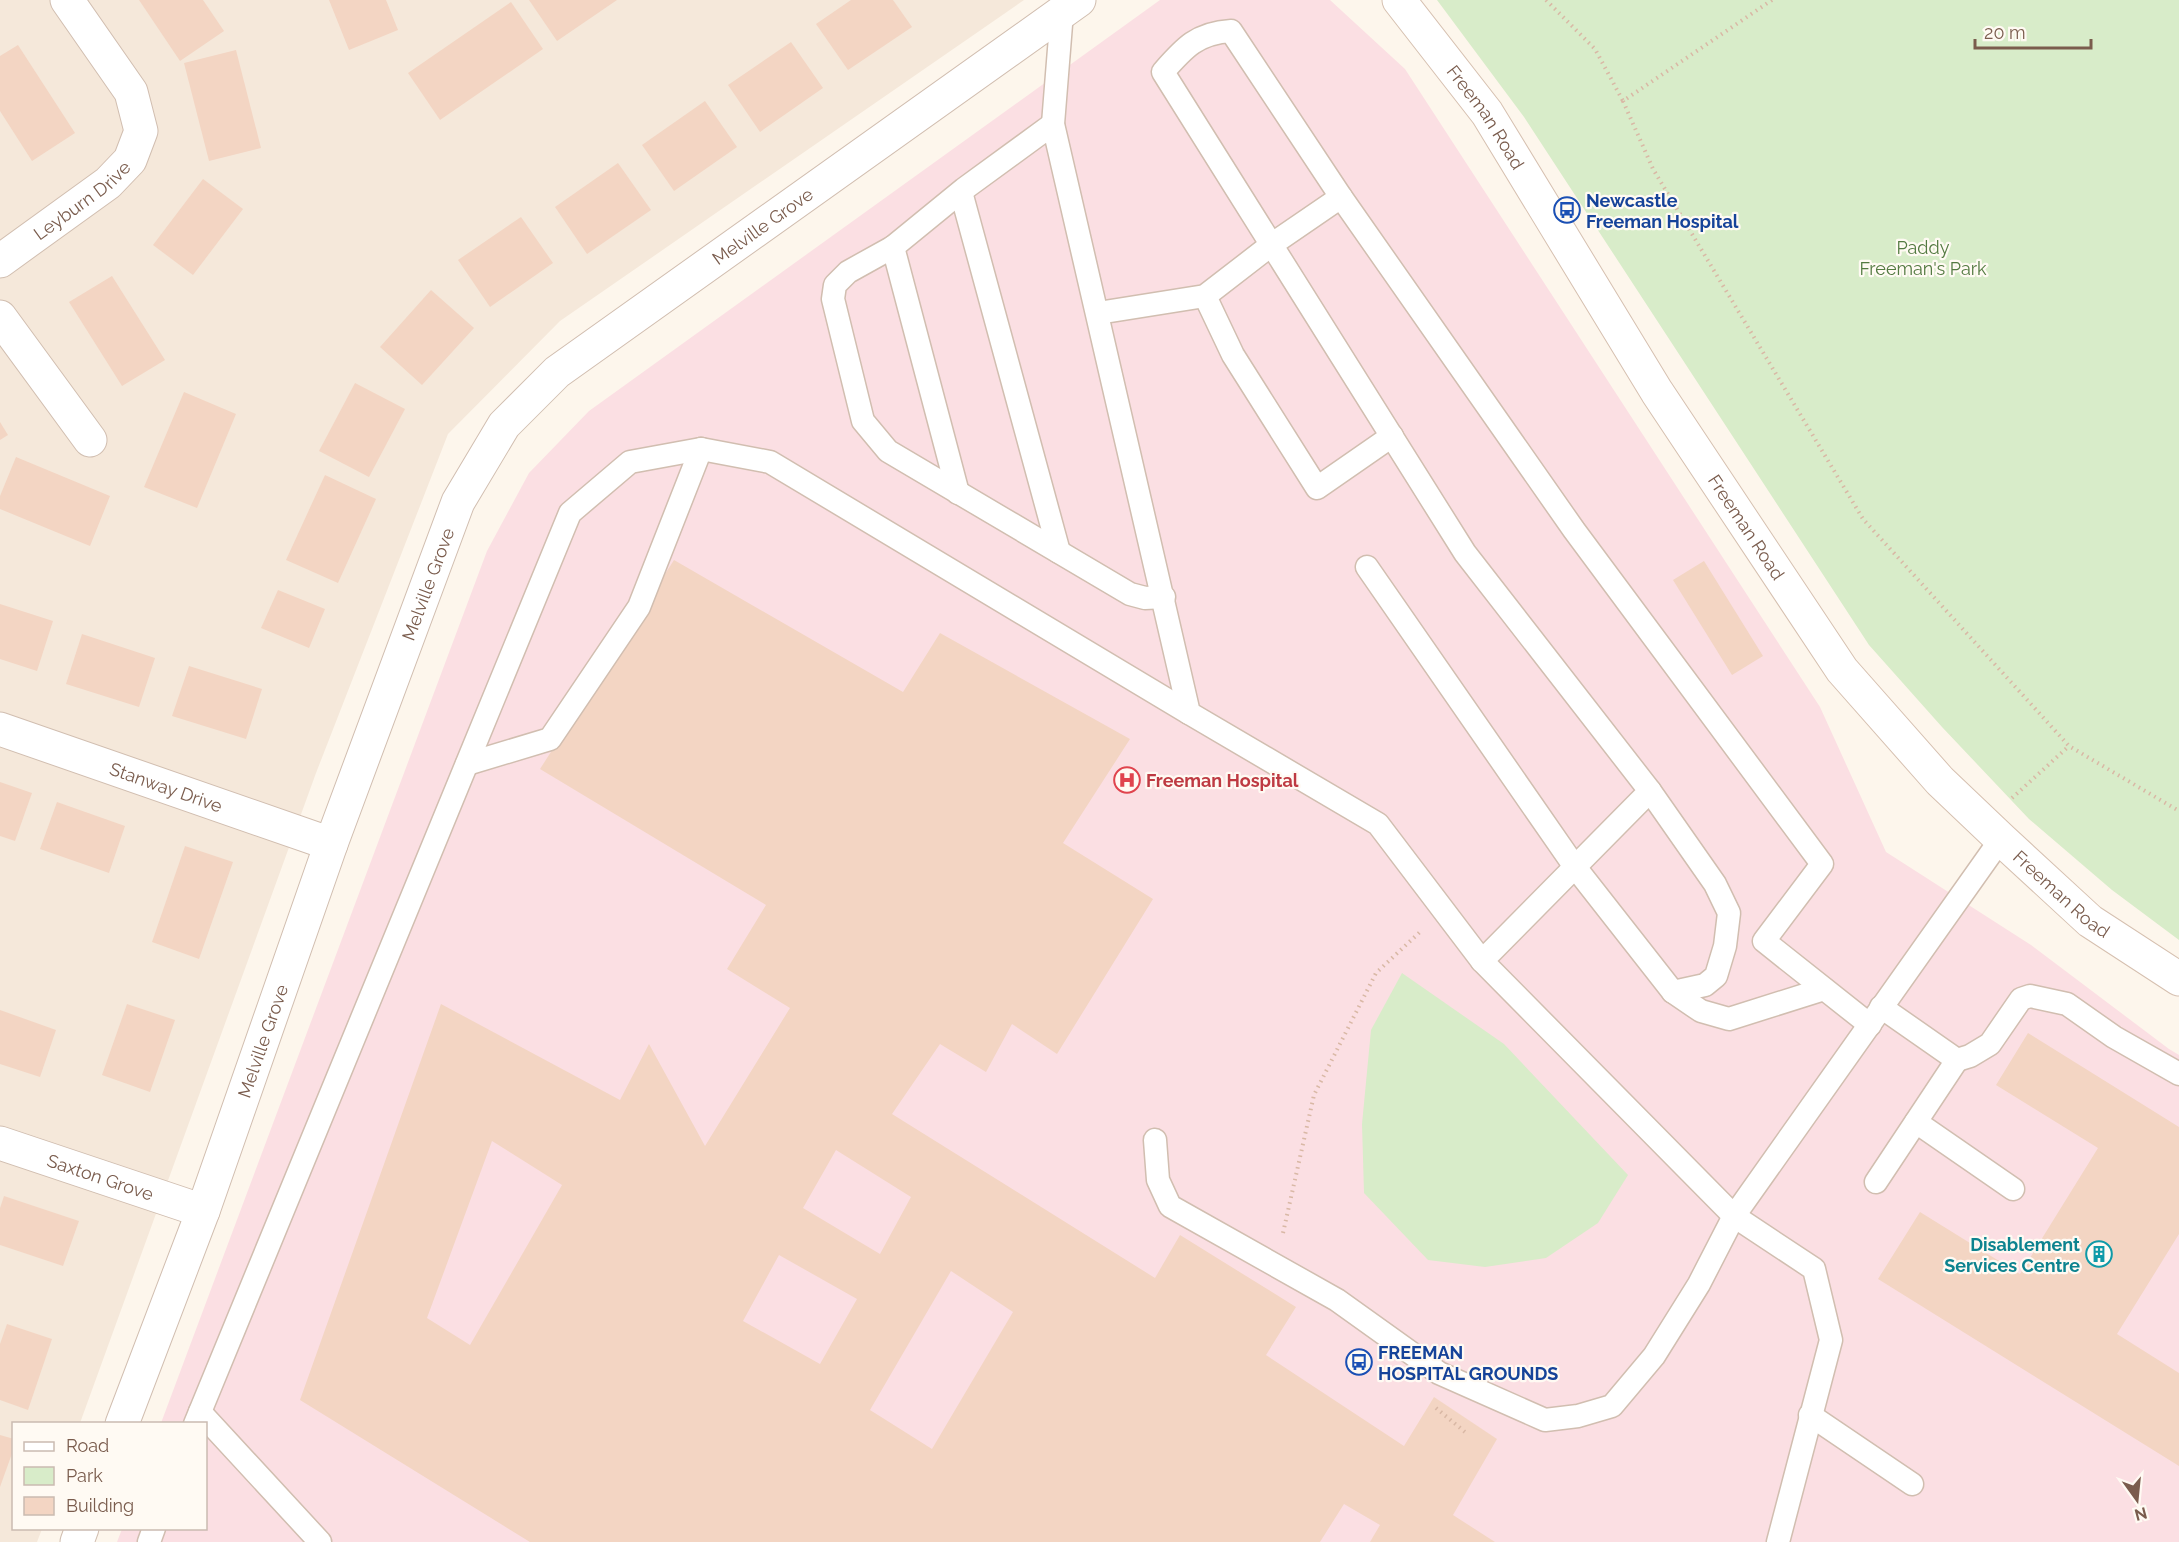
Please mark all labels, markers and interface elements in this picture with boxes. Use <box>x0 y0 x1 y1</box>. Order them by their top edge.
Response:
scale bar <box>1975 12 2090 50</box>
text: 20 m <box>1984 22 2026 43</box>
street label: Freeman Road <box>1443 61 1529 173</box>
street label: Leyburn Drive <box>29 156 135 244</box>
street label: Melville Grove <box>708 183 817 269</box>
place label: Newcastle Freeman Hospital <box>1586 190 1739 232</box>
bus stop icon: Newcastle Freeman Hospital <box>1552 195 1582 225</box>
park label: Paddy Freeman's Park <box>1859 237 1987 279</box>
street label: Freeman Road <box>1704 470 1789 583</box>
street label: Melville Grove <box>397 524 458 643</box>
street label: Stanway Drive <box>107 758 226 816</box>
hospital icon: Freeman Hospital <box>1112 765 1142 795</box>
place label: Freeman Hospital <box>1146 770 1299 791</box>
street label: Freeman Road <box>2009 846 2114 942</box>
street label: Melville Grove <box>233 981 292 1100</box>
street label: Saxton Grove <box>45 1149 157 1204</box>
place label: Disablement Services Centre <box>1944 1234 2080 1276</box>
building icon: Disablement Services Centre <box>2084 1239 2114 1269</box>
place label: FREEMAN HOSPITAL GROUNDS <box>1378 1342 1558 1384</box>
bus stop icon: FREEMAN HOSPITAL GROUNDS <box>1344 1347 1374 1377</box>
legend <box>12 1422 207 1530</box>
text: Road <box>66 1435 109 1456</box>
text: Park <box>66 1465 103 1486</box>
north arrow <box>2107 1470 2167 1530</box>
text: Building <box>66 1495 134 1516</box>
text: N <box>2132 1503 2149 1525</box>

